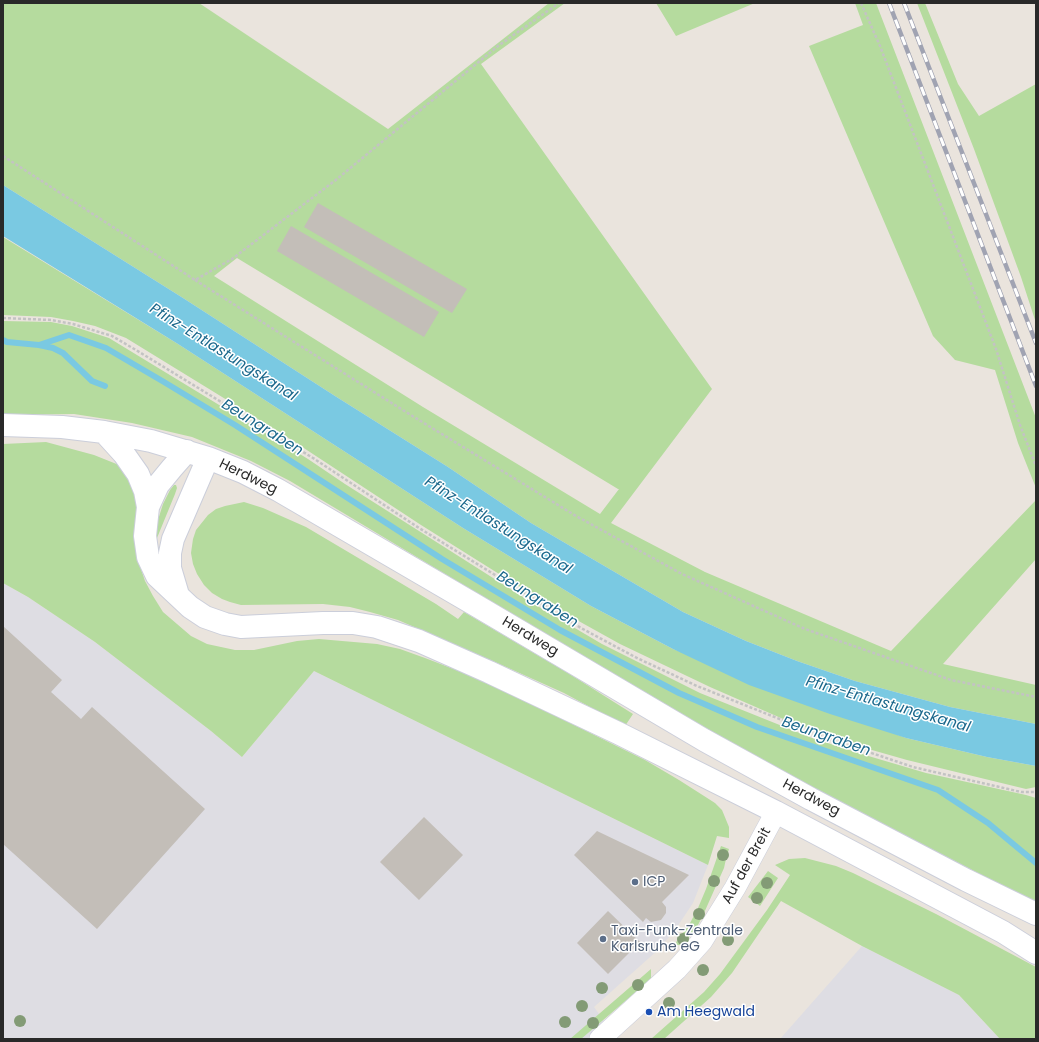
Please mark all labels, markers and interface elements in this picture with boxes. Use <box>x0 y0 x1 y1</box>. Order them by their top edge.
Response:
water label: Pfinz-Entlastungskanal <box>146 300 300 406</box>
water label: Beungraben <box>218 396 306 460</box>
street label: Herdweg <box>216 456 280 498</box>
water label: Pfinz-Entlastungskanal <box>421 473 575 579</box>
water label: Beungraben <box>493 568 581 632</box>
street label: Herdweg <box>499 614 561 660</box>
water label: Pfinz-Entlastungskanal <box>804 673 972 737</box>
water label: Beungraben <box>779 713 873 761</box>
street label: Herdweg <box>779 776 843 820</box>
street label: Auf der Breit <box>719 825 775 907</box>
place label: ICP <box>643 874 665 890</box>
marker: ICP <box>630 877 640 887</box>
place label: Taxi-Funk-Zentrale Karlsruhe eG <box>611 923 743 956</box>
marker: Taxi-Funk-Zentrale Karlsruhe eG <box>598 934 608 944</box>
place label: Am Heegwald <box>657 1004 755 1020</box>
marker: Am Heegwald <box>644 1007 654 1017</box>

